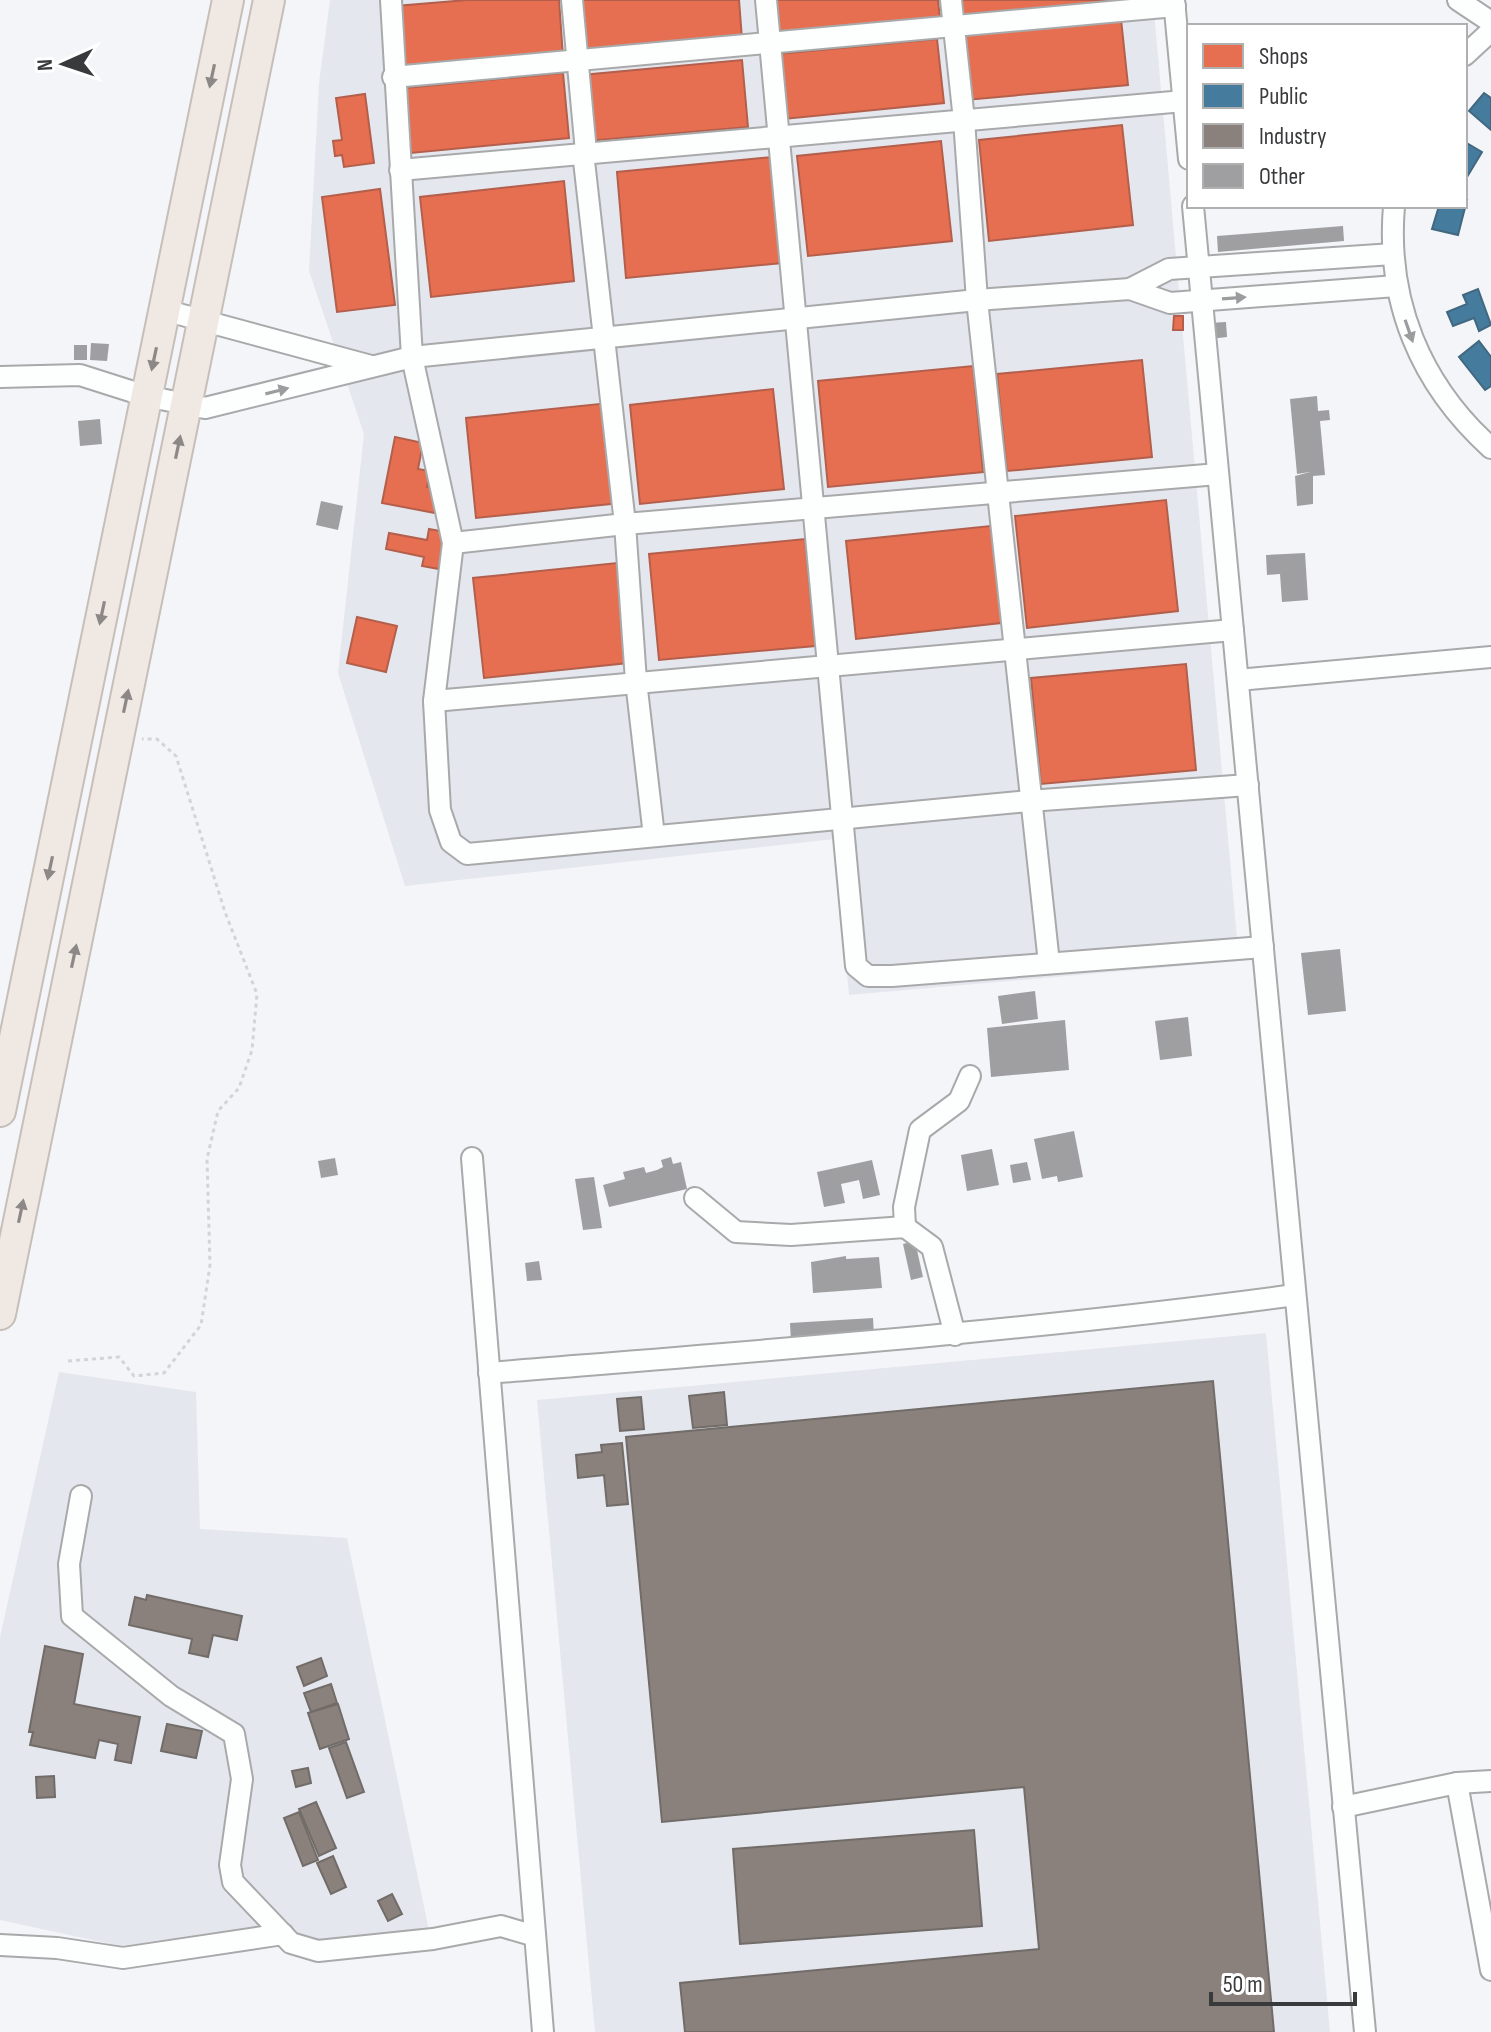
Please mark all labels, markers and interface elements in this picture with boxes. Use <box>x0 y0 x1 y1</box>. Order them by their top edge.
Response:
north arrow <box>24 24 104 104</box>
legend <box>1187 24 1467 208</box>
text: Shops <box>1259 42 1308 71</box>
text: N <box>32 58 59 72</box>
one-way arrow <box>205 64 218 89</box>
text: Public <box>1259 82 1308 111</box>
text: Industry <box>1259 122 1326 151</box>
text: Other <box>1259 162 1305 191</box>
one-way arrow <box>1222 291 1247 304</box>
one-way arrow <box>1403 319 1415 343</box>
one-way arrow <box>147 346 160 371</box>
one-way arrow <box>264 384 289 396</box>
one-way arrow <box>172 434 185 459</box>
one-way arrow <box>95 601 107 626</box>
one-way arrow <box>120 688 133 713</box>
one-way arrow <box>43 856 55 881</box>
one-way arrow <box>68 943 80 968</box>
one-way arrow <box>15 1198 28 1223</box>
scale bar <box>1211 1956 1355 2006</box>
text: 50 m <box>1223 1970 1263 1999</box>

